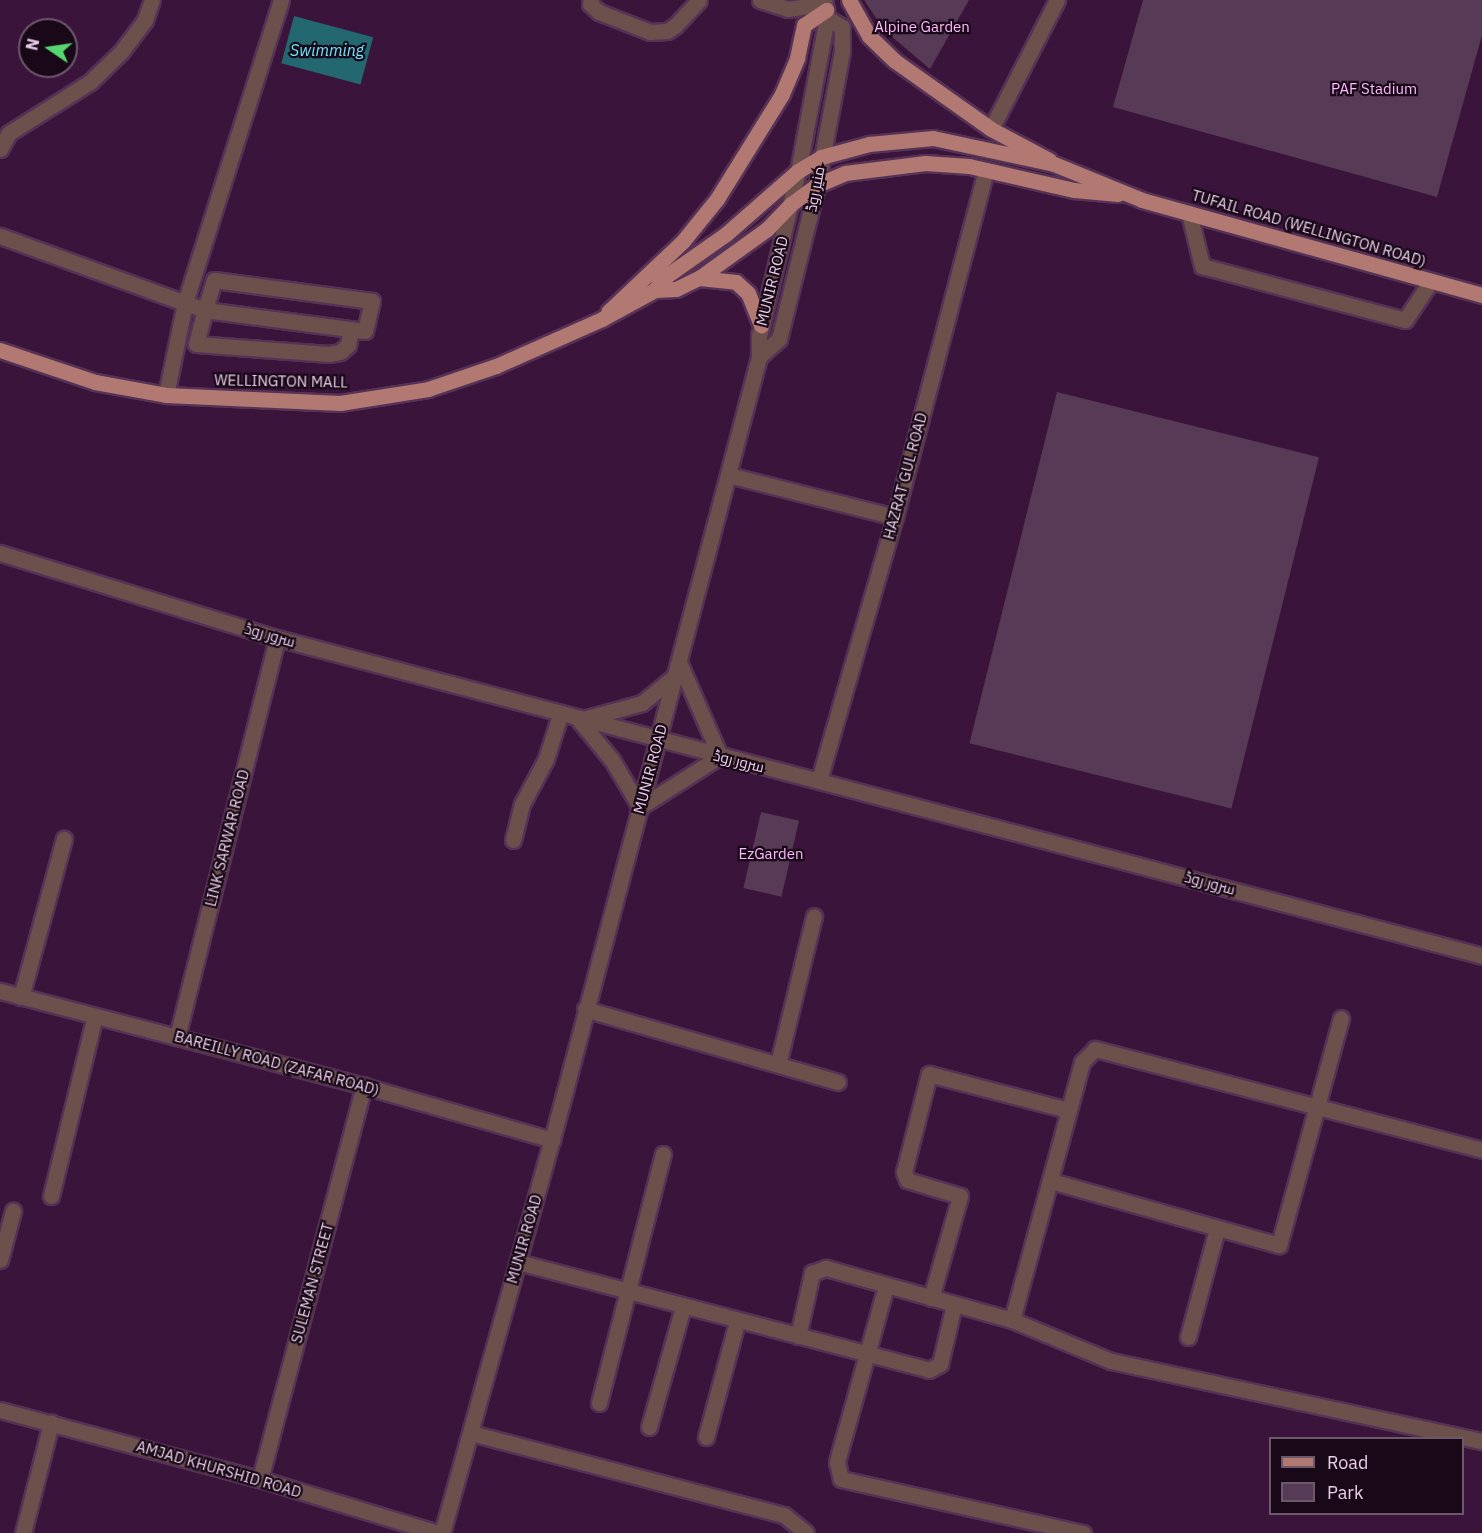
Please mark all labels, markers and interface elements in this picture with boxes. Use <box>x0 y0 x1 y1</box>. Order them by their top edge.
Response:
north arrow <box>18 18 78 78</box>
park label: Alpine Garden <box>874 18 970 36</box>
text: N <box>21 37 43 52</box>
water label: Swimming <box>290 40 364 60</box>
park label: PAF Stadium <box>1331 80 1417 98</box>
street label: منیر روڈ <box>802 165 828 213</box>
street label: TUFAIL ROAD (WELLINGTON ROAD) <box>1190 186 1428 270</box>
street label: MUNIR ROAD <box>752 234 792 328</box>
street label: WELLINGTON MALL <box>214 371 348 391</box>
street label: HAZRAT GUL ROAD <box>879 411 931 541</box>
street label: سرور روڈ <box>243 619 297 651</box>
street label: MUNIR ROAD <box>629 722 671 816</box>
street label: سرور روڈ <box>712 746 766 776</box>
street label: LINK SARWAR ROAD <box>201 768 253 908</box>
park label: EzGarden <box>738 845 804 863</box>
street label: سرور روڈ <box>1183 868 1237 898</box>
street label: BAREILLY ROAD (ZAFAR ROAD) <box>173 1027 381 1099</box>
street label: MUNIR ROAD <box>503 1192 545 1286</box>
street label: SULEMAN STREET <box>287 1221 337 1345</box>
street label: AMJAD KHURSHID ROAD <box>134 1437 304 1501</box>
legend <box>1269 1437 1464 1515</box>
text: Road <box>1327 1451 1368 1474</box>
text: Park <box>1327 1481 1363 1504</box>

